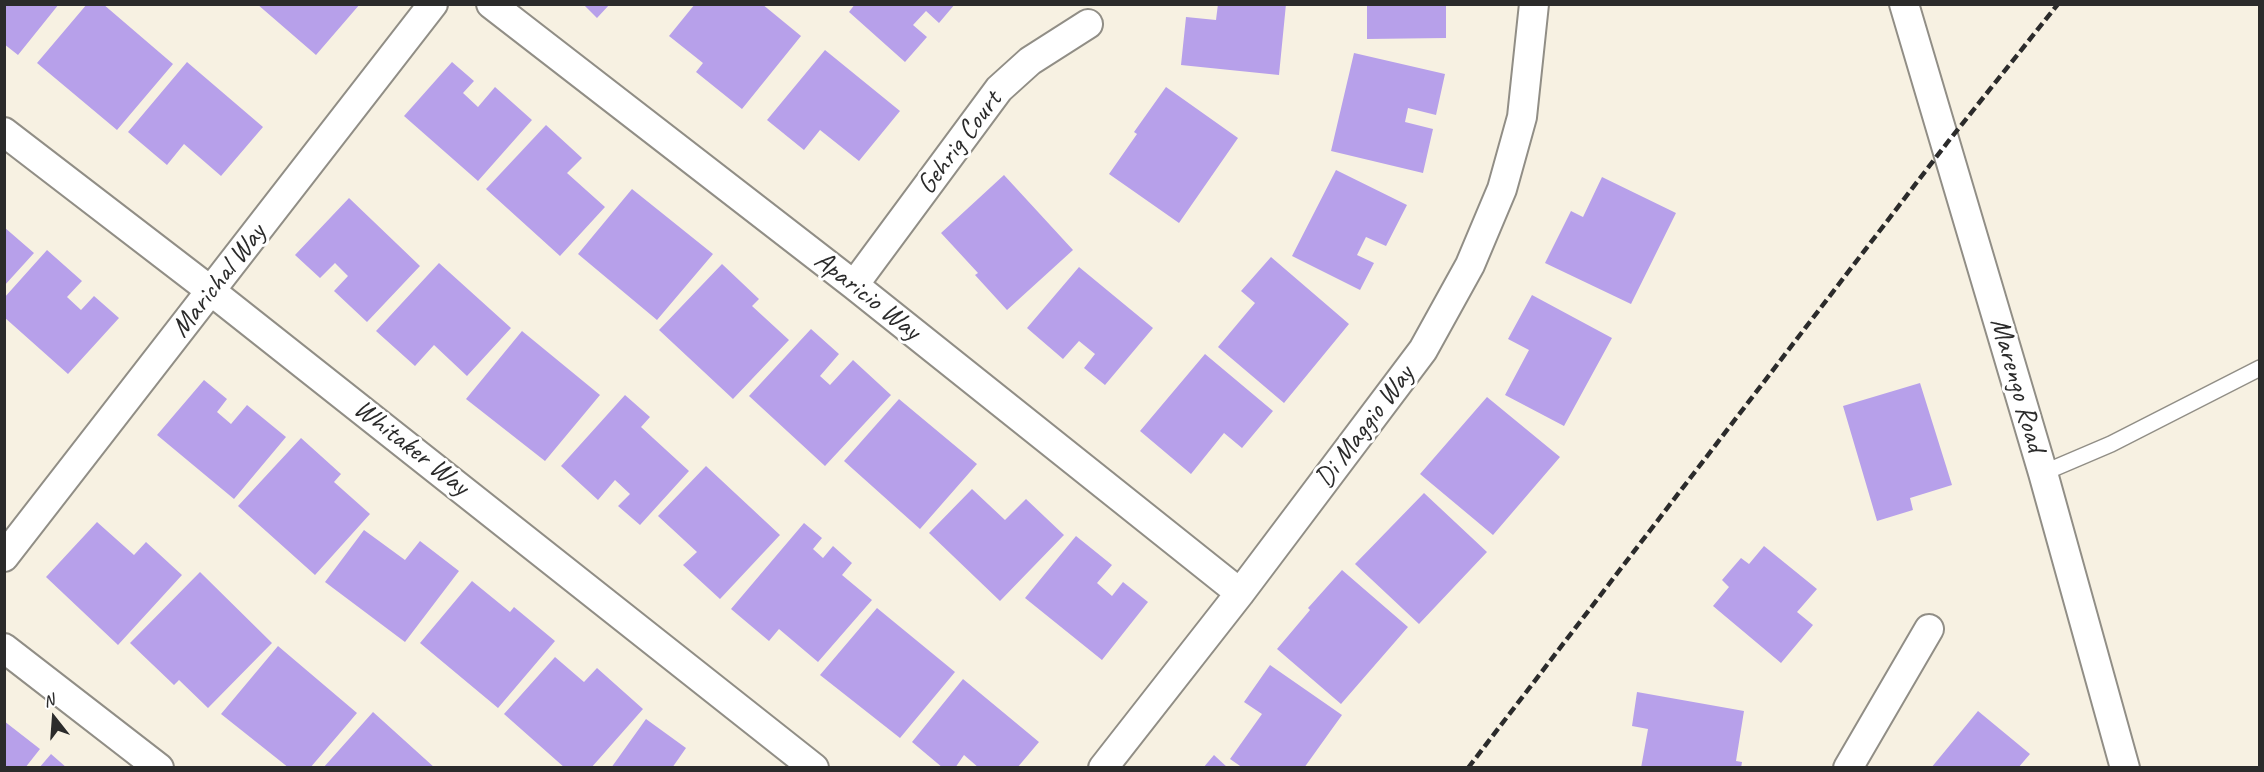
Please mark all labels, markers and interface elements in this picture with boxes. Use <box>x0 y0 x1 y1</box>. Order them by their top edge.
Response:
street label: Gehrig Court <box>910 85 1010 201</box>
street label: Marichal Way <box>164 218 274 344</box>
street label: Aparicio Way <box>807 244 927 348</box>
street label: Marengo Road <box>1982 314 2052 456</box>
street label: Di Maggio Way <box>1308 359 1422 495</box>
street label: Whitaker Way <box>347 393 475 503</box>
north arrow <box>24 688 84 748</box>
text: N <box>41 690 56 712</box>

